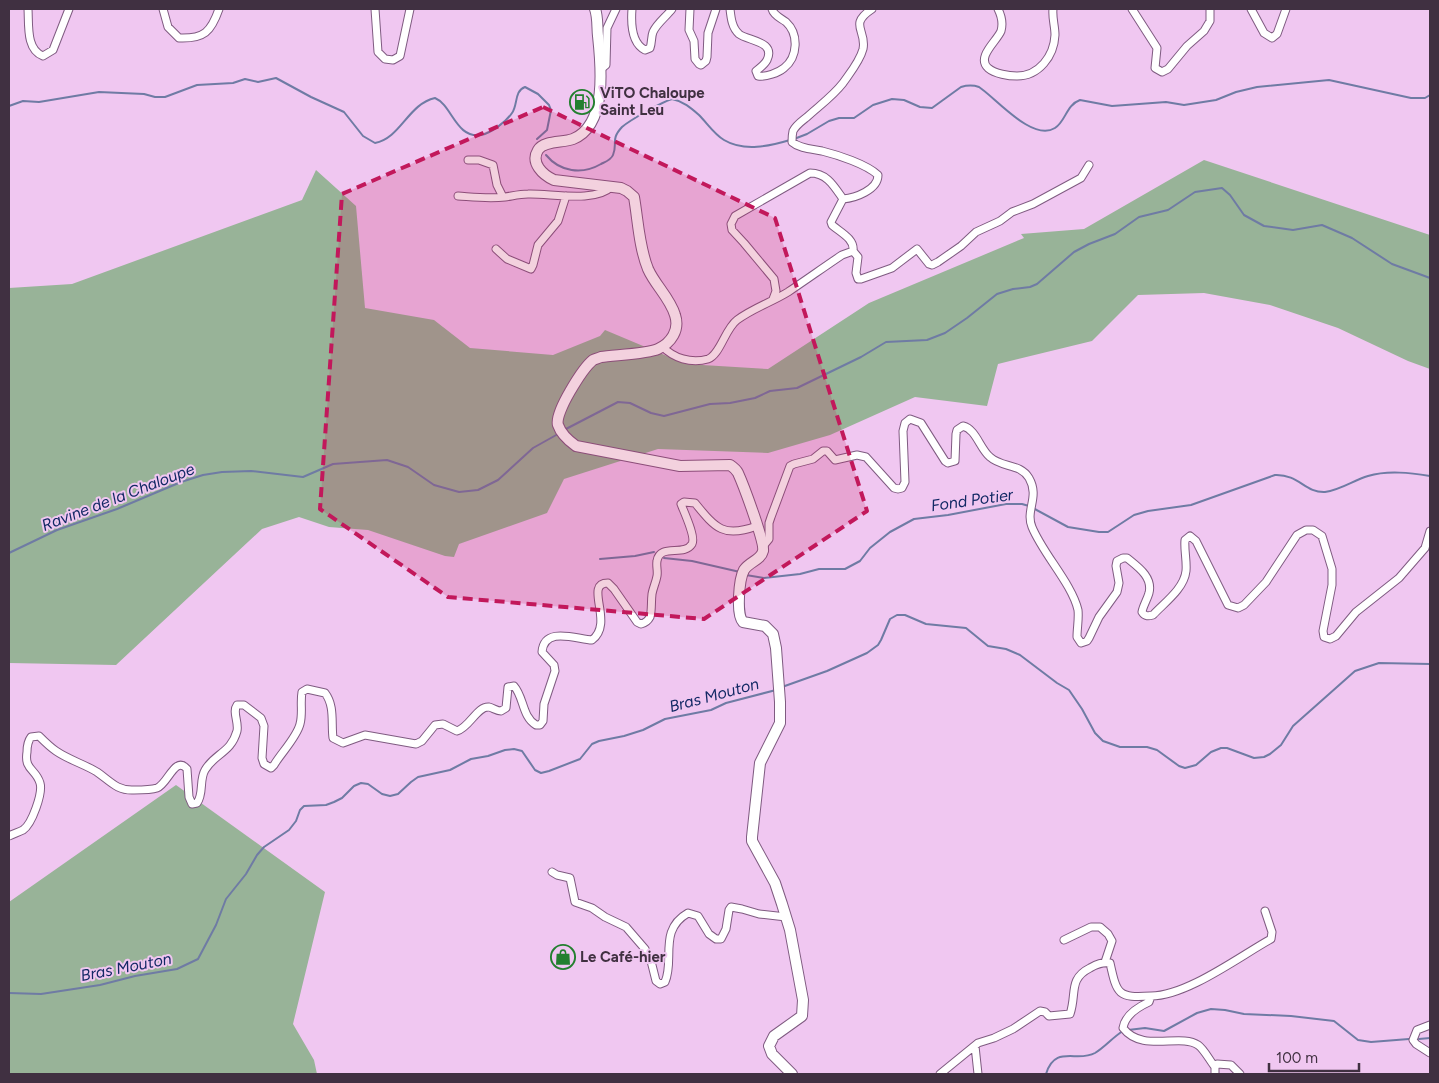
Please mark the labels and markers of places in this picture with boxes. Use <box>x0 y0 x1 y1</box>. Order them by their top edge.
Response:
place label: ViTO Chaloupe Saint Leu <box>600 84 705 119</box>
fuel station icon: ViTO Chaloupe Saint Leu <box>569 89 595 115</box>
shop icon: Le Café-hier <box>550 944 576 970</box>
place label: Le Café-hier <box>580 948 666 966</box>

